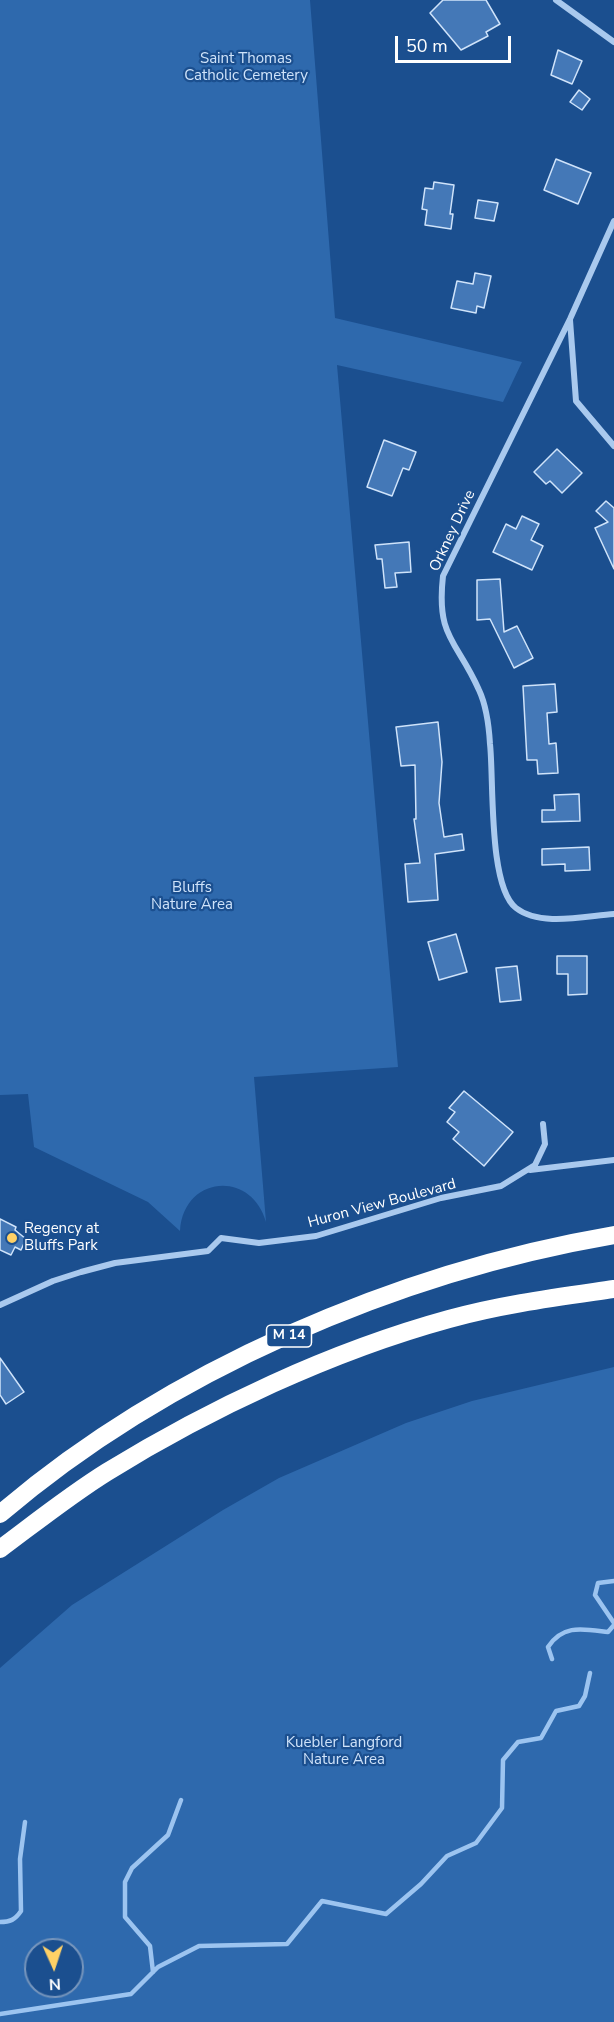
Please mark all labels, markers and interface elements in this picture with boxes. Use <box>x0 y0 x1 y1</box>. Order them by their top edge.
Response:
scale bar <box>398 24 514 62</box>
text: 50 m <box>406 34 448 58</box>
park label: Saint Thomas Catholic Cemetery <box>184 50 308 85</box>
street label: Orkney Drive <box>426 487 480 575</box>
park label: Bluffs Nature Area <box>151 879 233 914</box>
street label: Huron View Boulevard <box>306 1176 458 1232</box>
place label: Regency at Bluffs Park <box>24 1220 99 1255</box>
marker: Regency at Bluffs Park <box>5 1231 19 1245</box>
road number: M 14 <box>266 1325 312 1347</box>
park label: Kuebler Langford Nature Area <box>286 1734 402 1769</box>
north arrow <box>24 1938 84 1998</box>
text: N <box>48 1973 61 1995</box>

